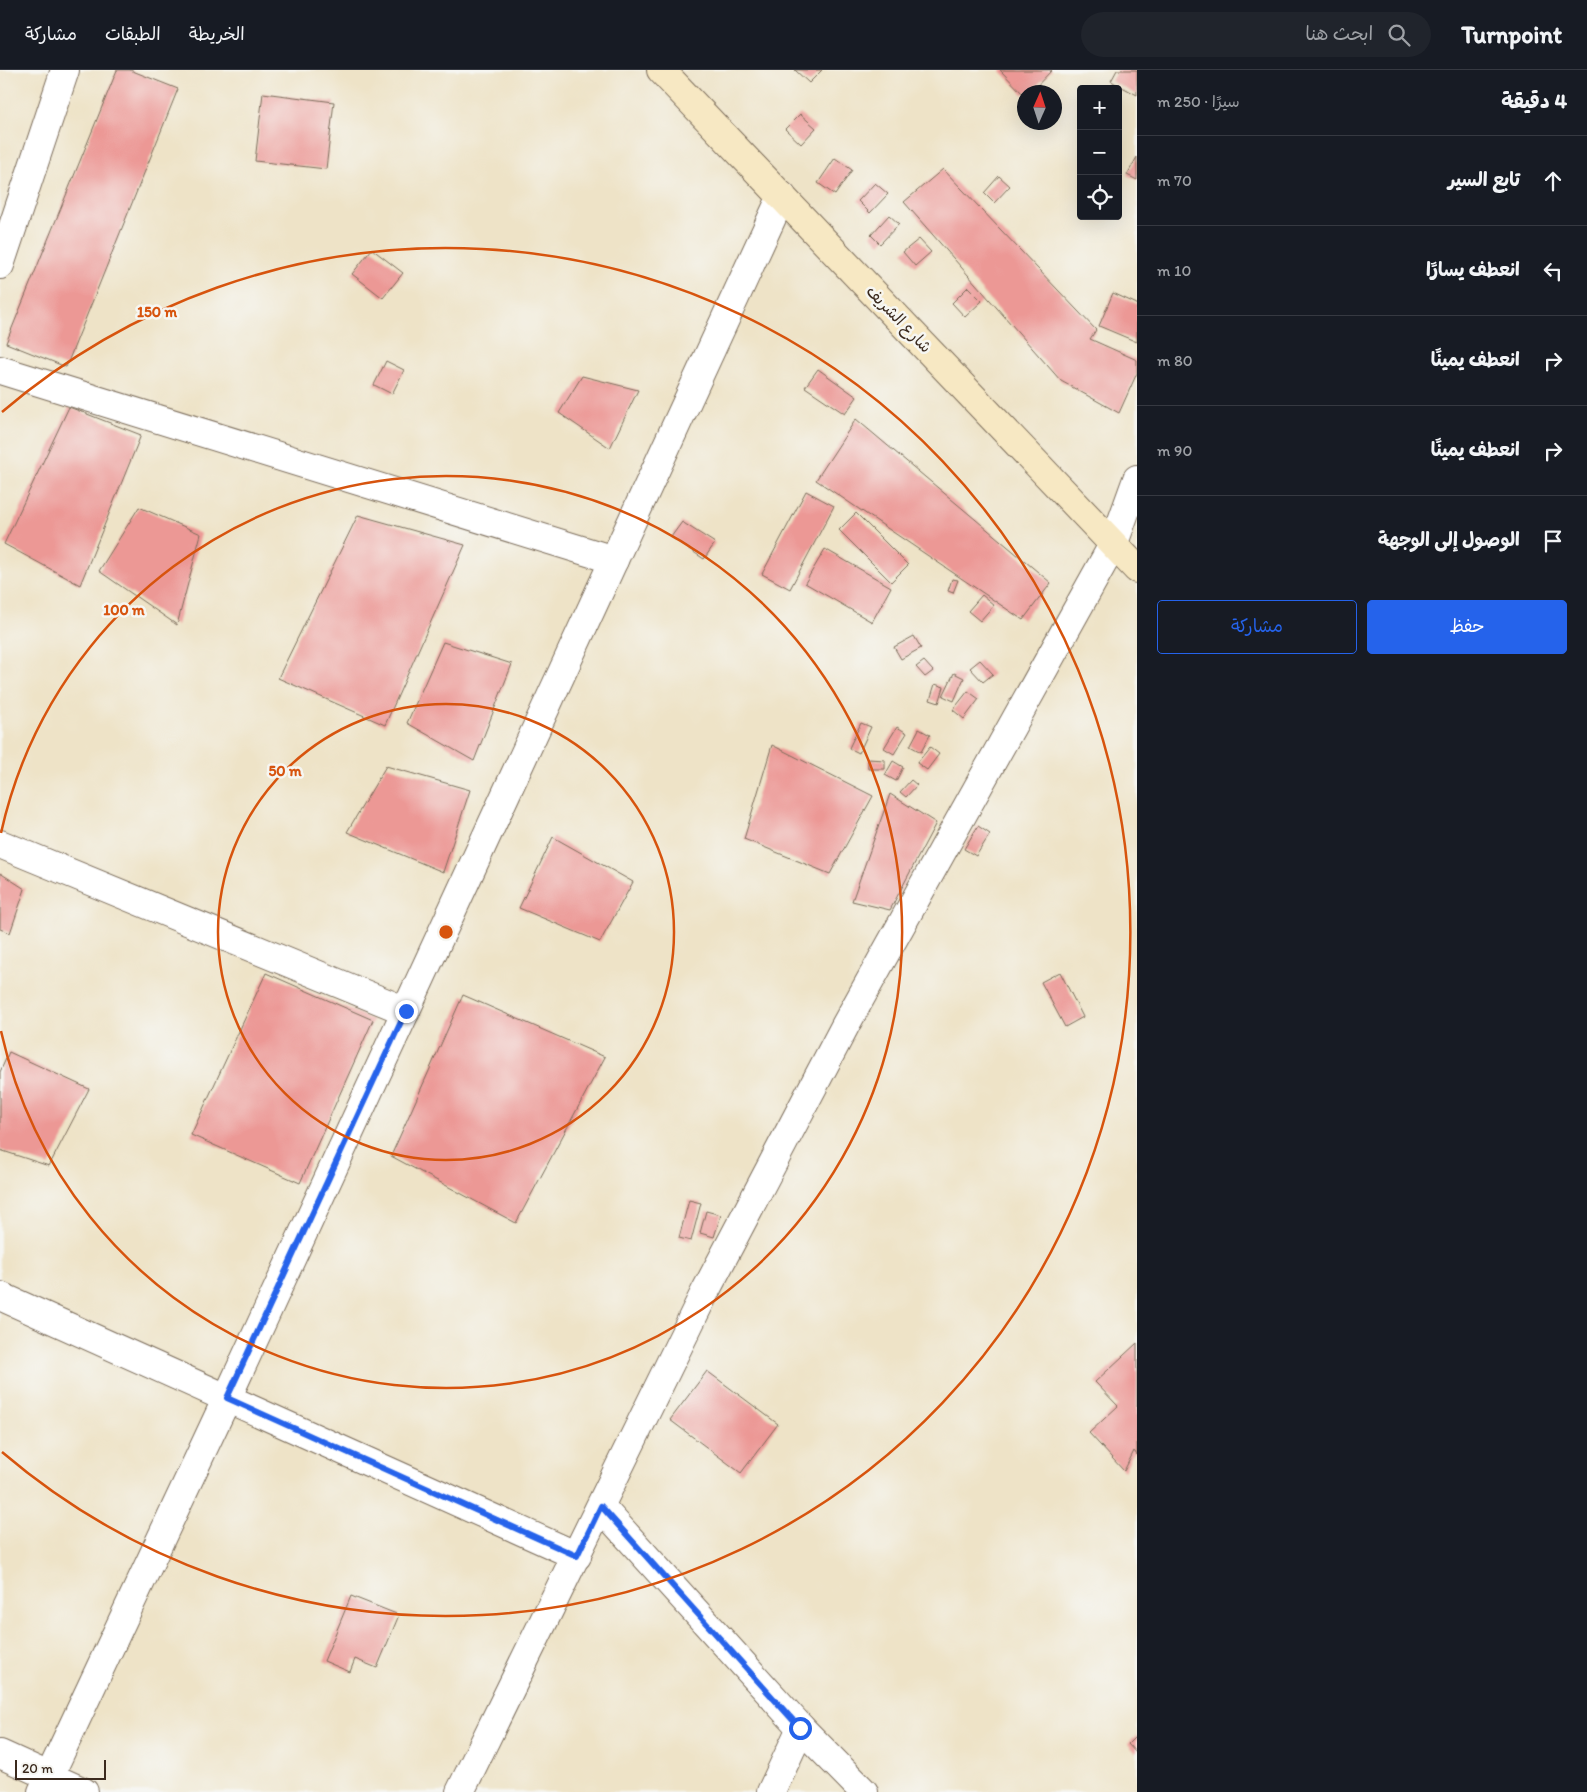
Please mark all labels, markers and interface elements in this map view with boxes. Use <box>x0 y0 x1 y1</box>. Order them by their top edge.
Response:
search box <box>1081 12 1431 57</box>
text: Turnpoint <box>1461 20 1562 49</box>
icon: search <box>1385 21 1413 49</box>
text: ابحث هنا <box>1305 22 1373 45</box>
text: مشاركة <box>25 23 77 45</box>
text: الطبقات <box>105 23 161 45</box>
text: الخريطة <box>189 23 245 45</box>
north arrow <box>1017 85 1062 130</box>
map controls <box>1077 85 1122 220</box>
button: + <box>1077 85 1122 130</box>
text: 4 دقيقة <box>1501 88 1567 113</box>
text: سيرًا · 250 m <box>1157 92 1240 111</box>
button: − <box>1077 130 1122 175</box>
icon: ahead <box>1539 167 1567 195</box>
text: تابع السير <box>1448 168 1520 191</box>
text: 70 m <box>1157 171 1192 190</box>
button: locate <box>1077 175 1122 220</box>
icon: left <box>1539 257 1567 285</box>
text: انعطف يسارًا <box>1426 258 1520 281</box>
text: 10 m <box>1157 261 1191 280</box>
street label: شارع الشريف <box>861 281 936 358</box>
text: 150 m <box>137 303 177 321</box>
icon: right <box>1539 347 1567 375</box>
text: انعطف يمينًا <box>1431 348 1520 371</box>
text: 80 m <box>1157 351 1193 370</box>
icon: right <box>1539 437 1567 465</box>
text: انعطف يمينًا <box>1431 438 1520 461</box>
text: 90 m <box>1157 441 1192 460</box>
icon: arrive <box>1539 527 1567 555</box>
text: الوصول إلى الوجهة <box>1378 528 1520 551</box>
button: مشاركة <box>1157 600 1357 654</box>
button: حفظ <box>1367 600 1567 654</box>
text: 100 m <box>103 601 145 619</box>
text: 50 m <box>268 762 302 780</box>
centre of rings <box>437 923 455 941</box>
route end <box>395 1000 418 1023</box>
route start <box>789 1717 812 1740</box>
scale bar <box>15 1757 106 1780</box>
text: 20 m <box>22 1760 53 1777</box>

